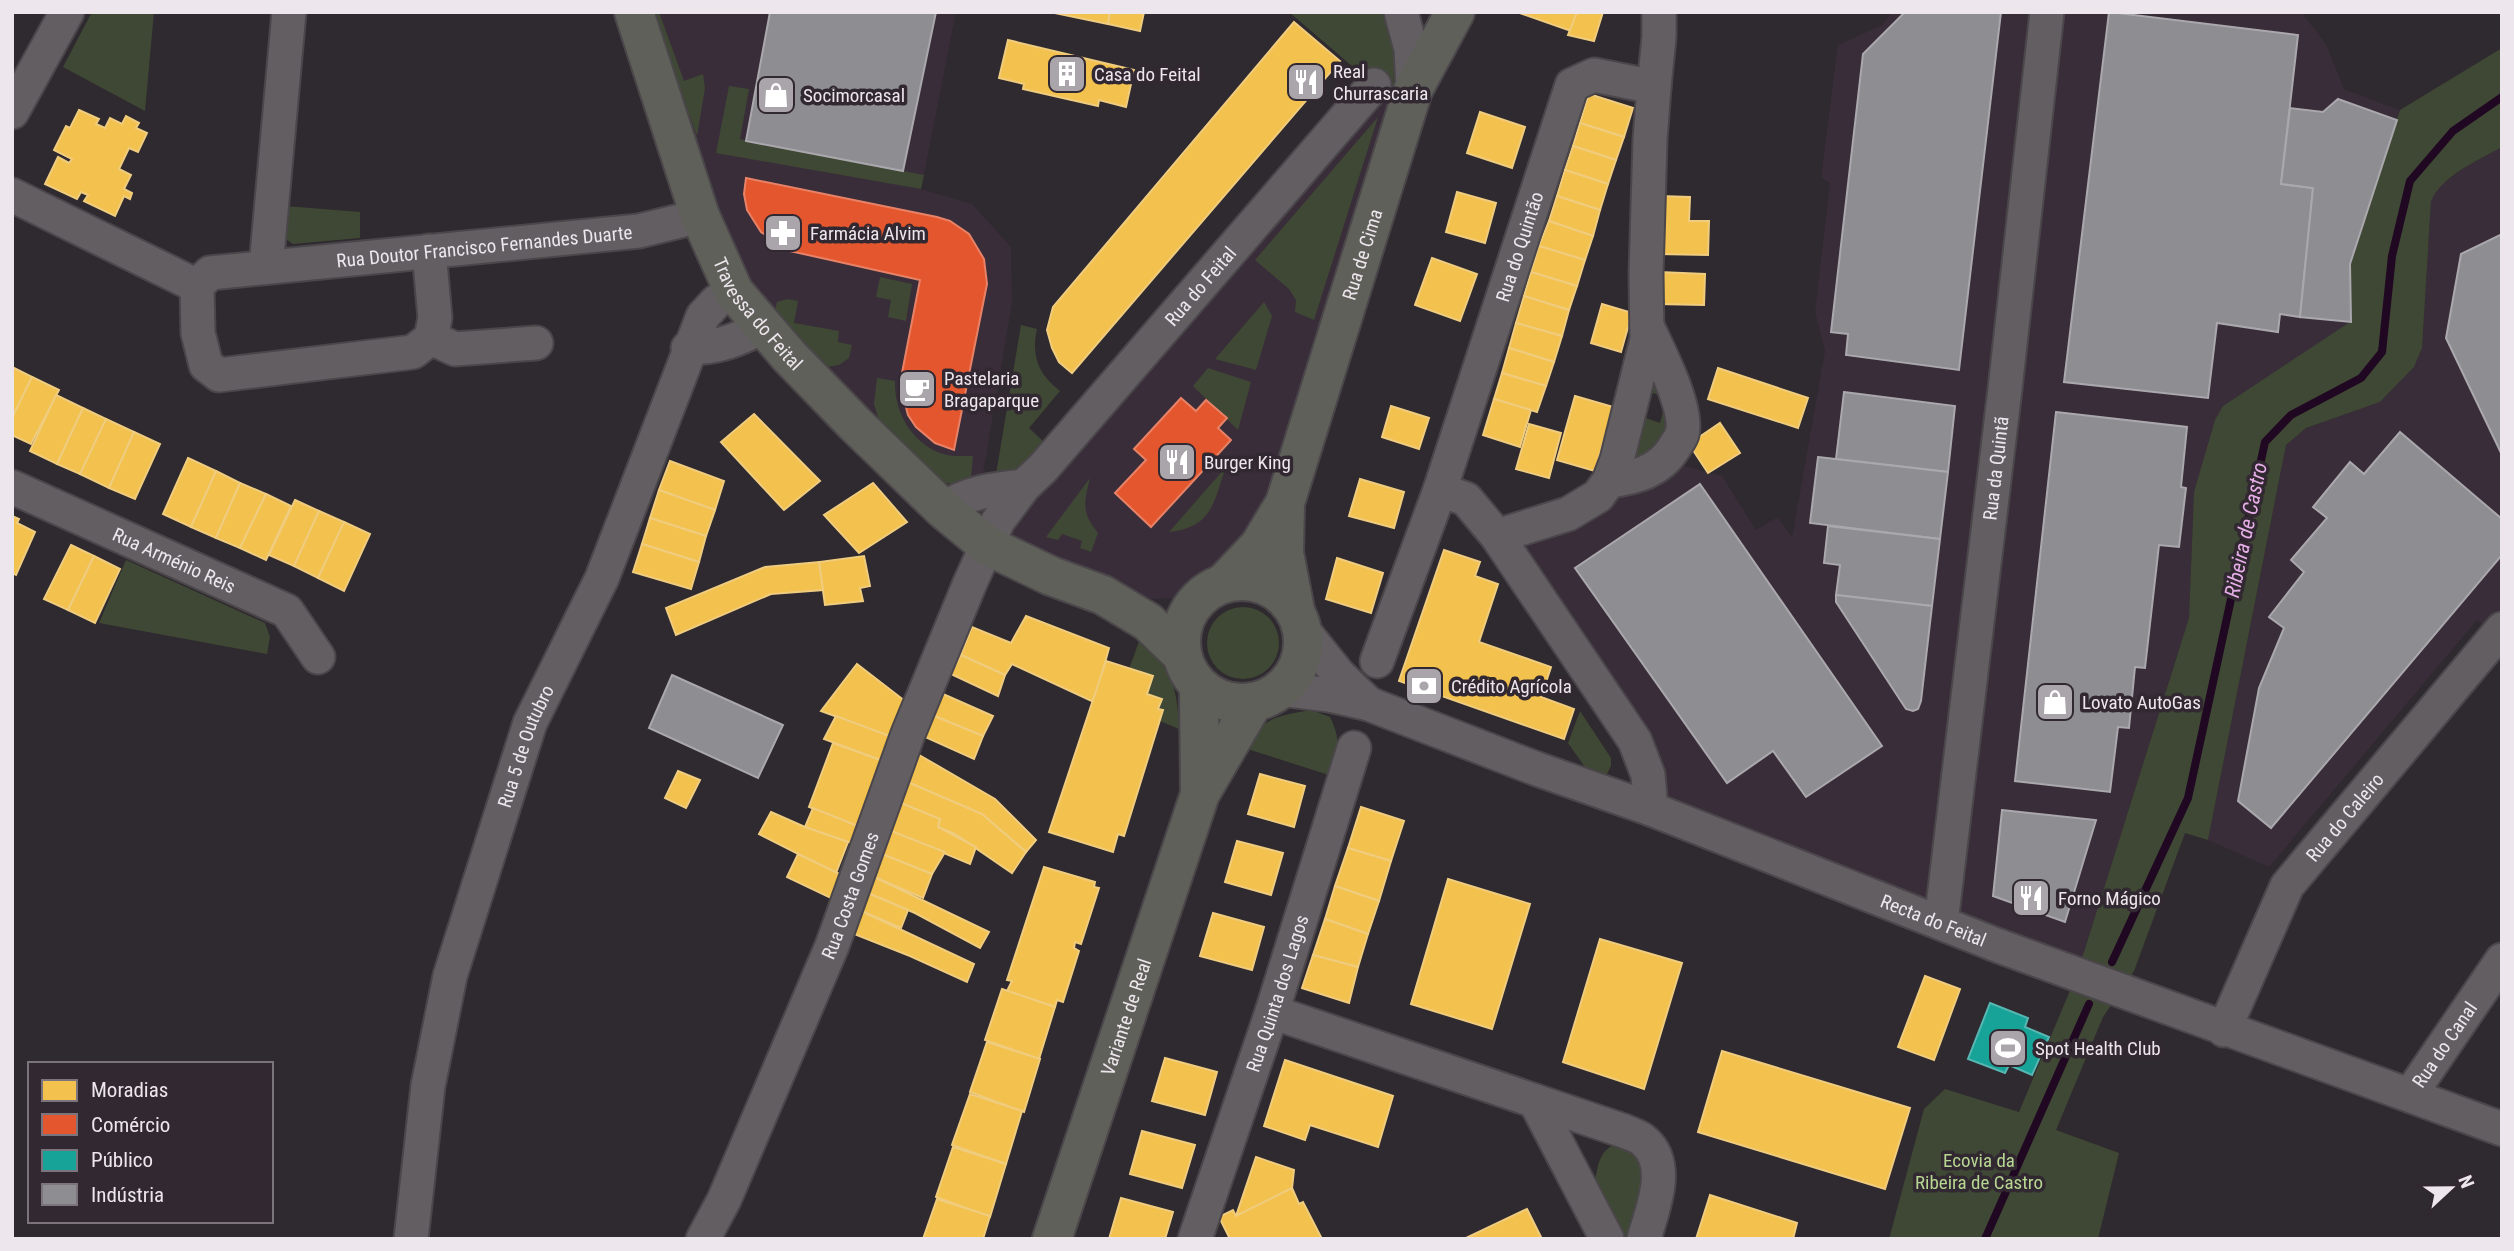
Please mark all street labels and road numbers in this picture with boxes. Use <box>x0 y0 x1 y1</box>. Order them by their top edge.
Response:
street label: Rua do Quintão <box>1491 189 1548 305</box>
street label: Rua de Cima <box>1338 206 1387 303</box>
street label: Rua Doutor Francisco Fernandes Duarte <box>335 221 633 273</box>
street label: Rua do Feital <box>1160 242 1241 331</box>
street label: Travessa do Feital <box>708 254 807 375</box>
street label: Rua da Quintã <box>1978 415 2014 522</box>
street label: Rua Arménio Reis <box>109 523 239 598</box>
street label: Rua 5 de Outubro <box>493 681 559 811</box>
street label: Rua do Caleiro <box>2301 768 2389 867</box>
street label: Rua Costa Gomes <box>817 829 884 963</box>
street label: Recta do Feital <box>1877 890 1990 952</box>
street label: Rua Quinta dos Lagos <box>1241 912 1313 1075</box>
street label: Variante de Real <box>1096 956 1156 1079</box>
street label: Rua do Canal <box>2407 998 2482 1092</box>

